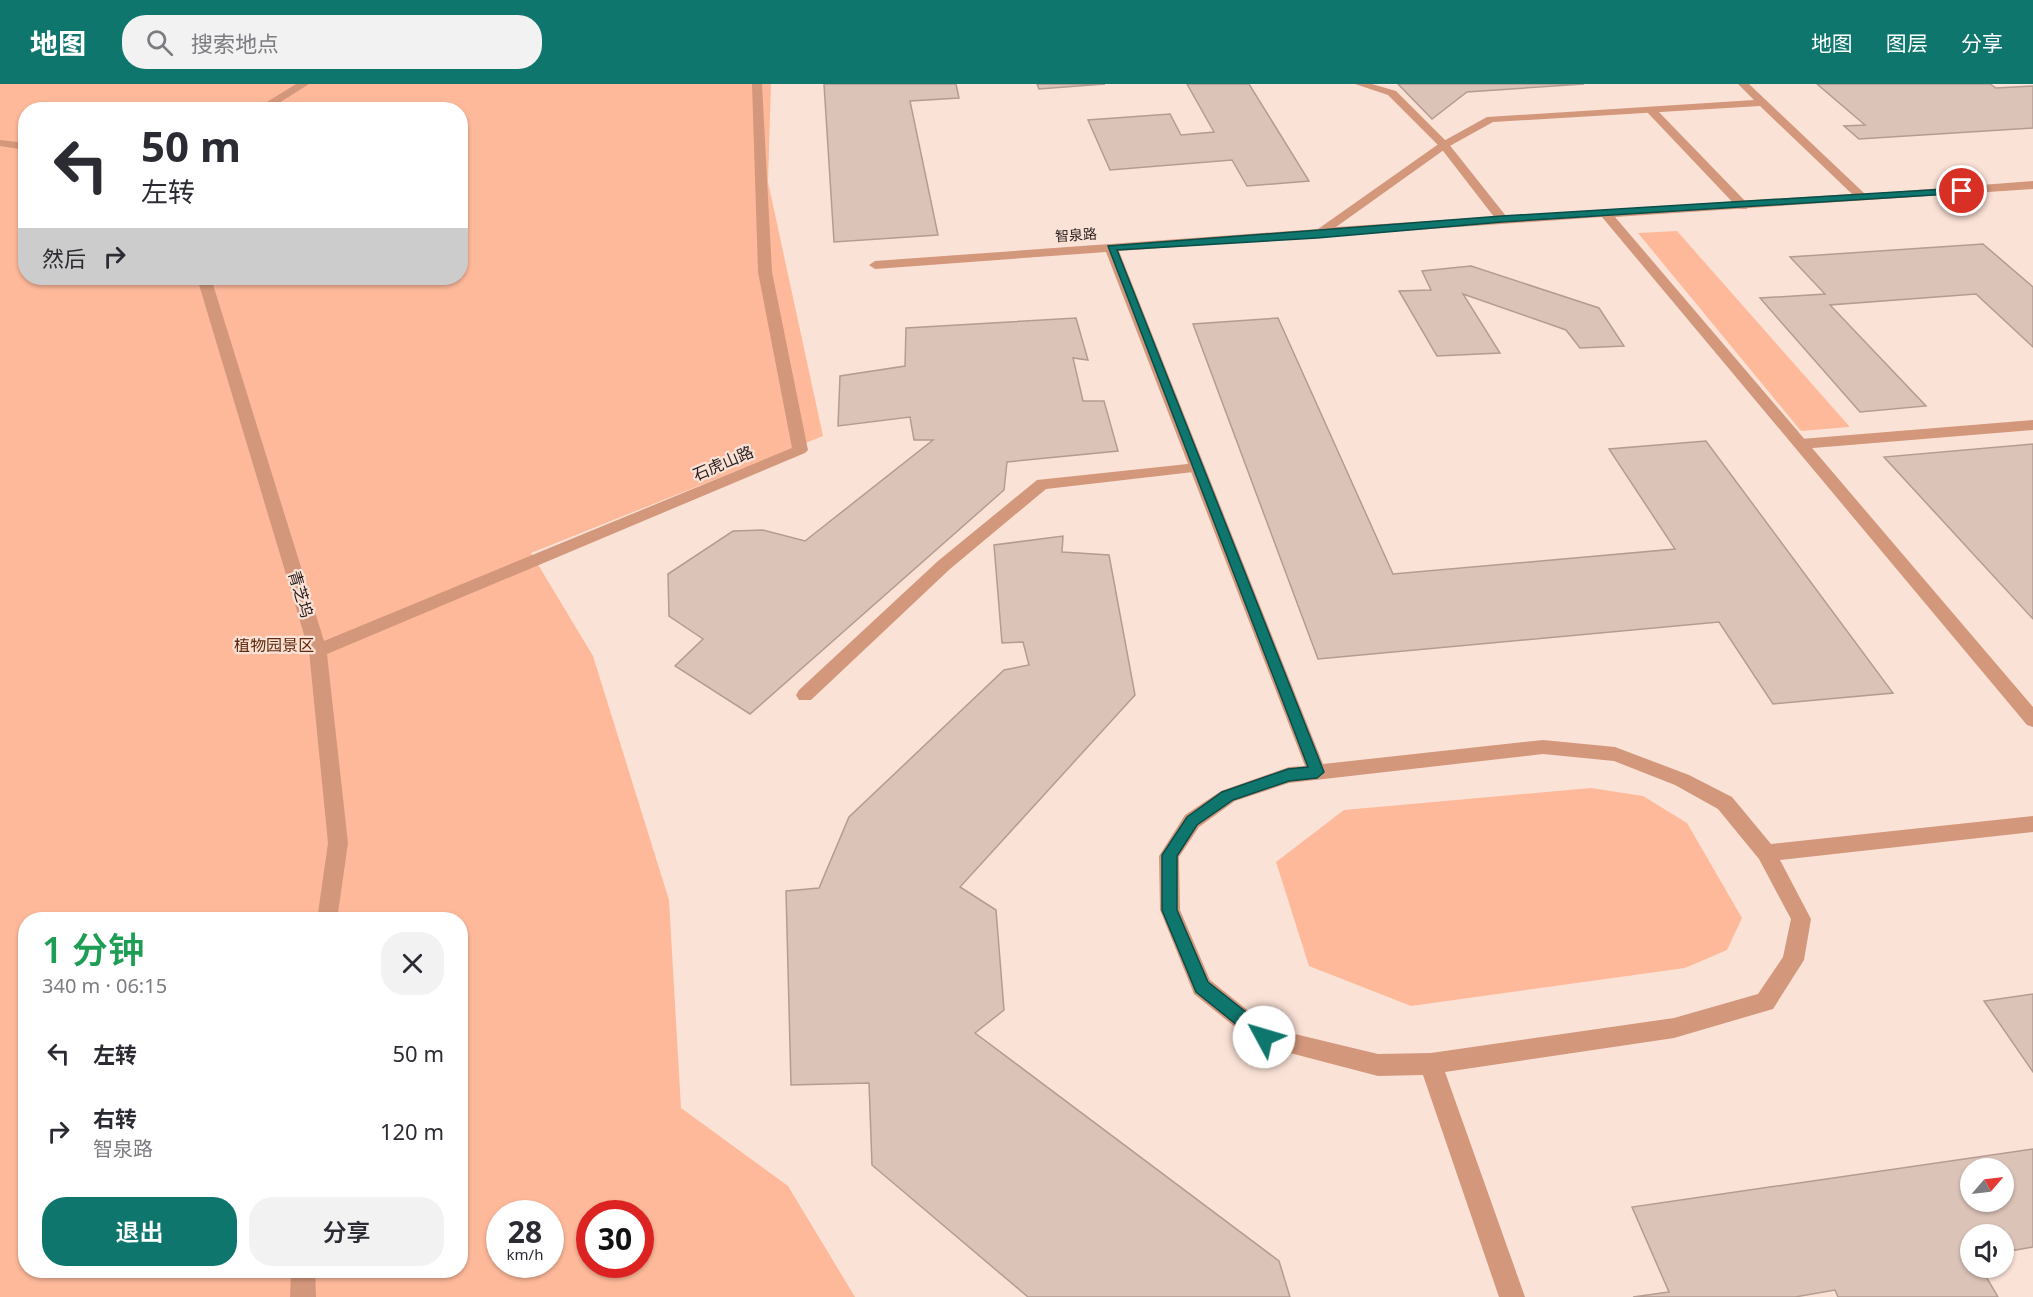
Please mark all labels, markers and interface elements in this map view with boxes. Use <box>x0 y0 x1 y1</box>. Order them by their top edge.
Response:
search box <box>122 15 542 69</box>
text: 地图 <box>30 24 86 62</box>
icon: search <box>143 26 176 59</box>
text: 搜索地点 <box>191 28 279 58</box>
text: 地图 <box>1811 29 1853 57</box>
text: 图层 <box>1886 29 1928 57</box>
text: 分享 <box>1961 29 2003 57</box>
text: 50 m <box>141 117 241 174</box>
icon: left <box>42 126 120 204</box>
pin <box>1936 165 1987 216</box>
text: 左转 <box>141 173 195 210</box>
icon: arrive <box>1945 174 1978 207</box>
street label: 智泉路 <box>1054 224 1098 245</box>
icon: right <box>98 240 131 273</box>
text: 然后 <box>42 243 86 273</box>
street label: 石虎山路 <box>689 440 757 486</box>
street label: 青芝坞 <box>283 568 319 620</box>
park label: 植物园景区 <box>234 634 314 656</box>
text: 1 分钟 <box>42 925 144 974</box>
button: close <box>381 932 444 995</box>
text: 340 m · 06:15 <box>42 972 167 999</box>
position arrow <box>1232 1005 1296 1069</box>
icon: left <box>42 1037 75 1070</box>
text: 50 m <box>393 1038 444 1068</box>
text: 左转 <box>93 1039 137 1069</box>
text: 右转 <box>93 1103 137 1133</box>
icon: right <box>42 1115 75 1148</box>
text: 120 m <box>380 1116 444 1146</box>
text: 智泉路 <box>93 1135 153 1162</box>
north arrow <box>1960 1158 2014 1212</box>
map controls <box>1960 1158 2014 1278</box>
button: 退出 <box>42 1197 237 1266</box>
button: 分享 <box>249 1197 444 1266</box>
speed limit sign: 30 <box>576 1200 654 1278</box>
text: 28 <box>508 1211 542 1252</box>
button: sound <box>1960 1224 2014 1278</box>
text: km/h <box>507 1244 543 1264</box>

